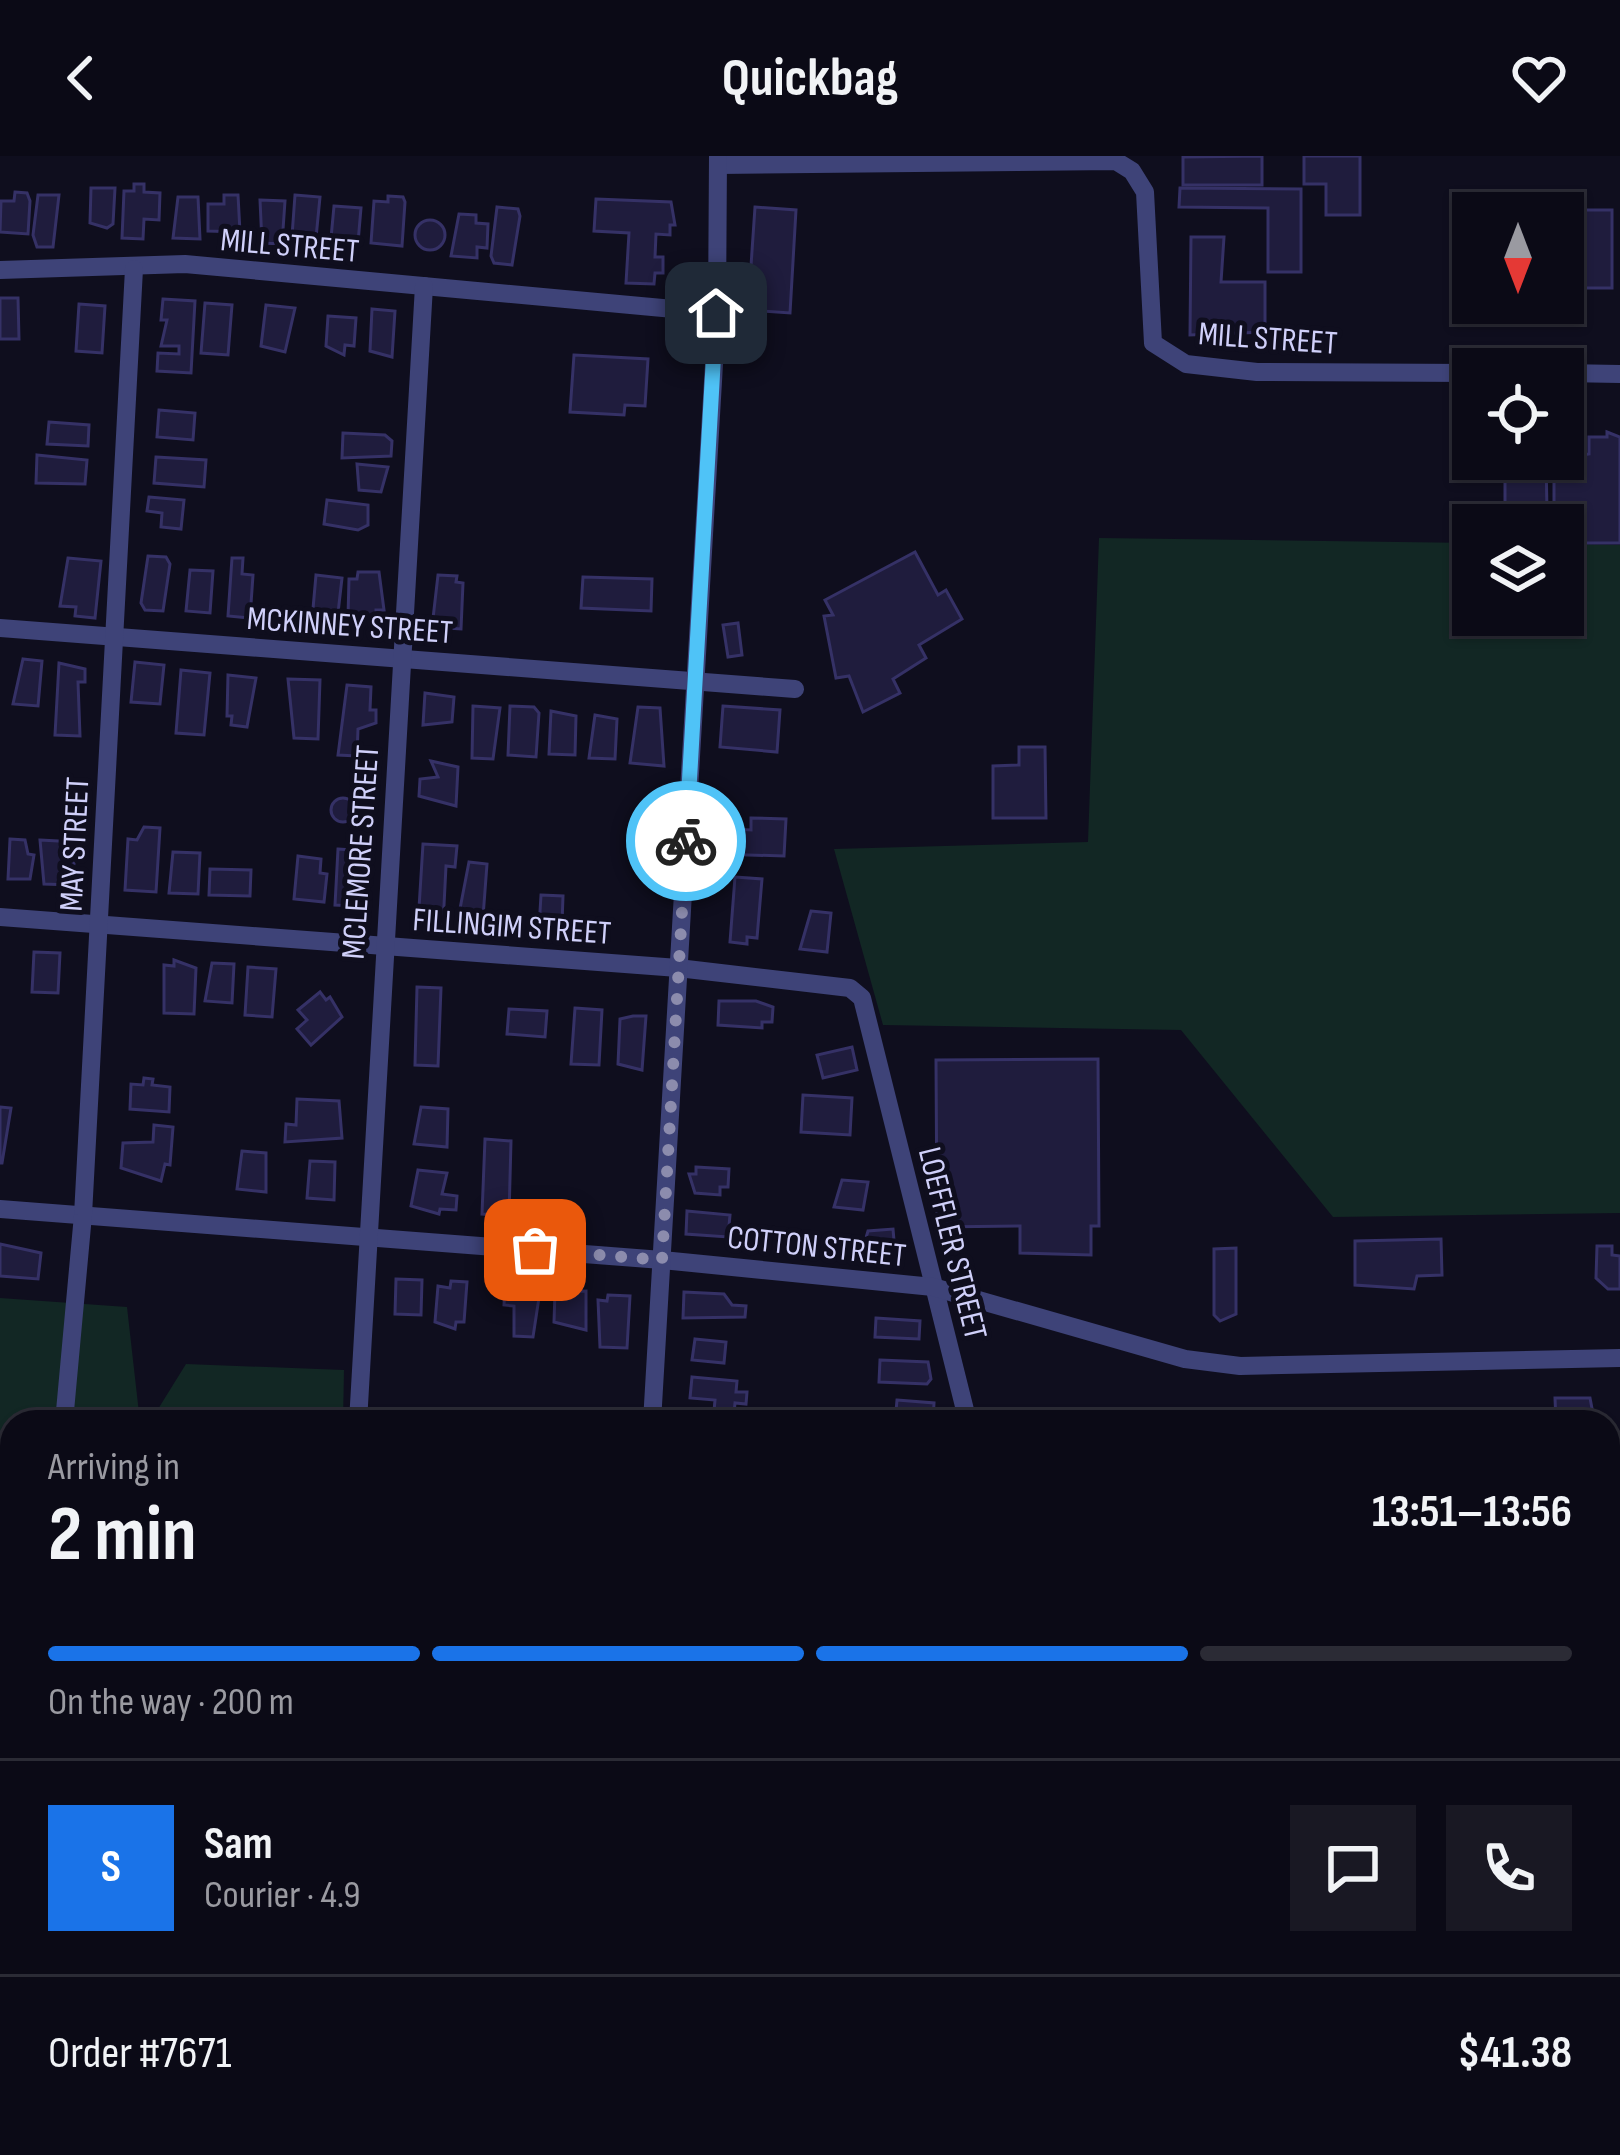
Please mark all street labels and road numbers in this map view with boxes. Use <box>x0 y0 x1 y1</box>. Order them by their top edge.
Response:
street label: MILL STREET <box>219 220 361 272</box>
street label: MILL STREET <box>1197 314 1339 364</box>
street label: MCKINNEY STREET <box>245 599 454 653</box>
street label: MCLEMORE STREET <box>334 744 388 961</box>
street label: MAY STREET <box>52 776 98 912</box>
street label: FILLINGIM STREET <box>411 900 612 954</box>
street label: LOEFFLER STREET <box>909 1143 995 1344</box>
street label: COTTON STREET <box>726 1218 908 1276</box>

